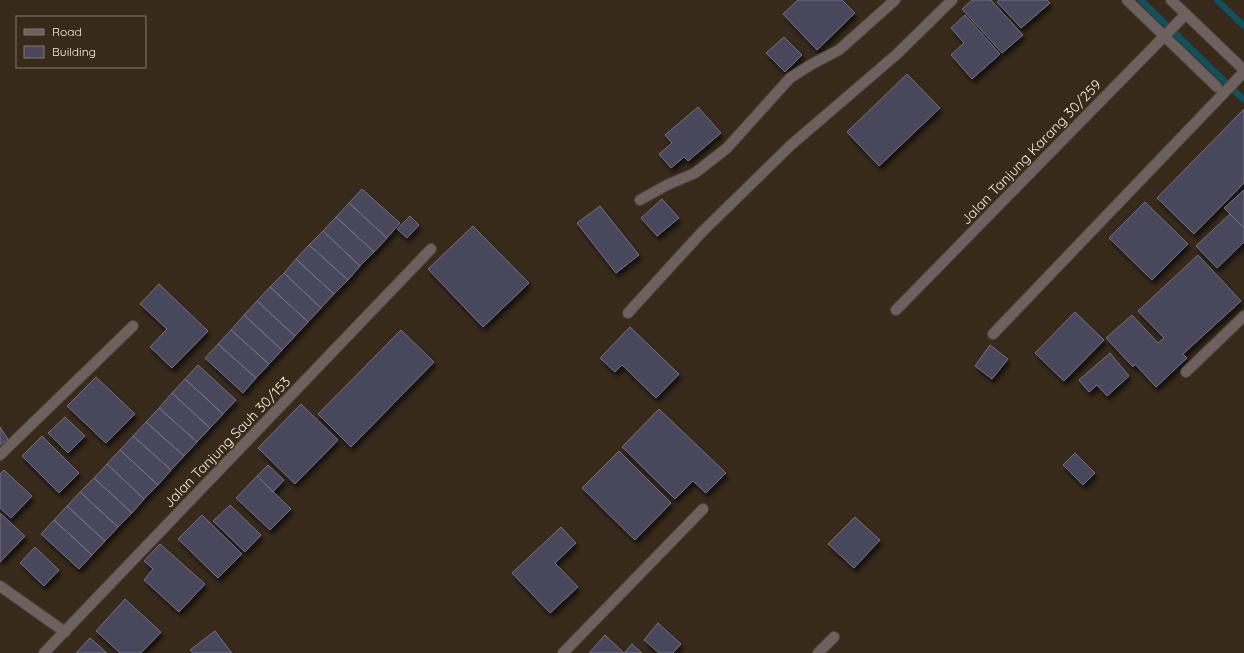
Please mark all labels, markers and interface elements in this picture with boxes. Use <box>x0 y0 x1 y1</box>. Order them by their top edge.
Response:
legend <box>16 16 146 68</box>
text: Road <box>52 24 82 39</box>
text: Building <box>52 44 96 59</box>
street label: Jalan Tanjung Karang 30/259 <box>957 76 1105 228</box>
street label: Jalan Tanjung Sauh 30/153 <box>160 373 294 511</box>

